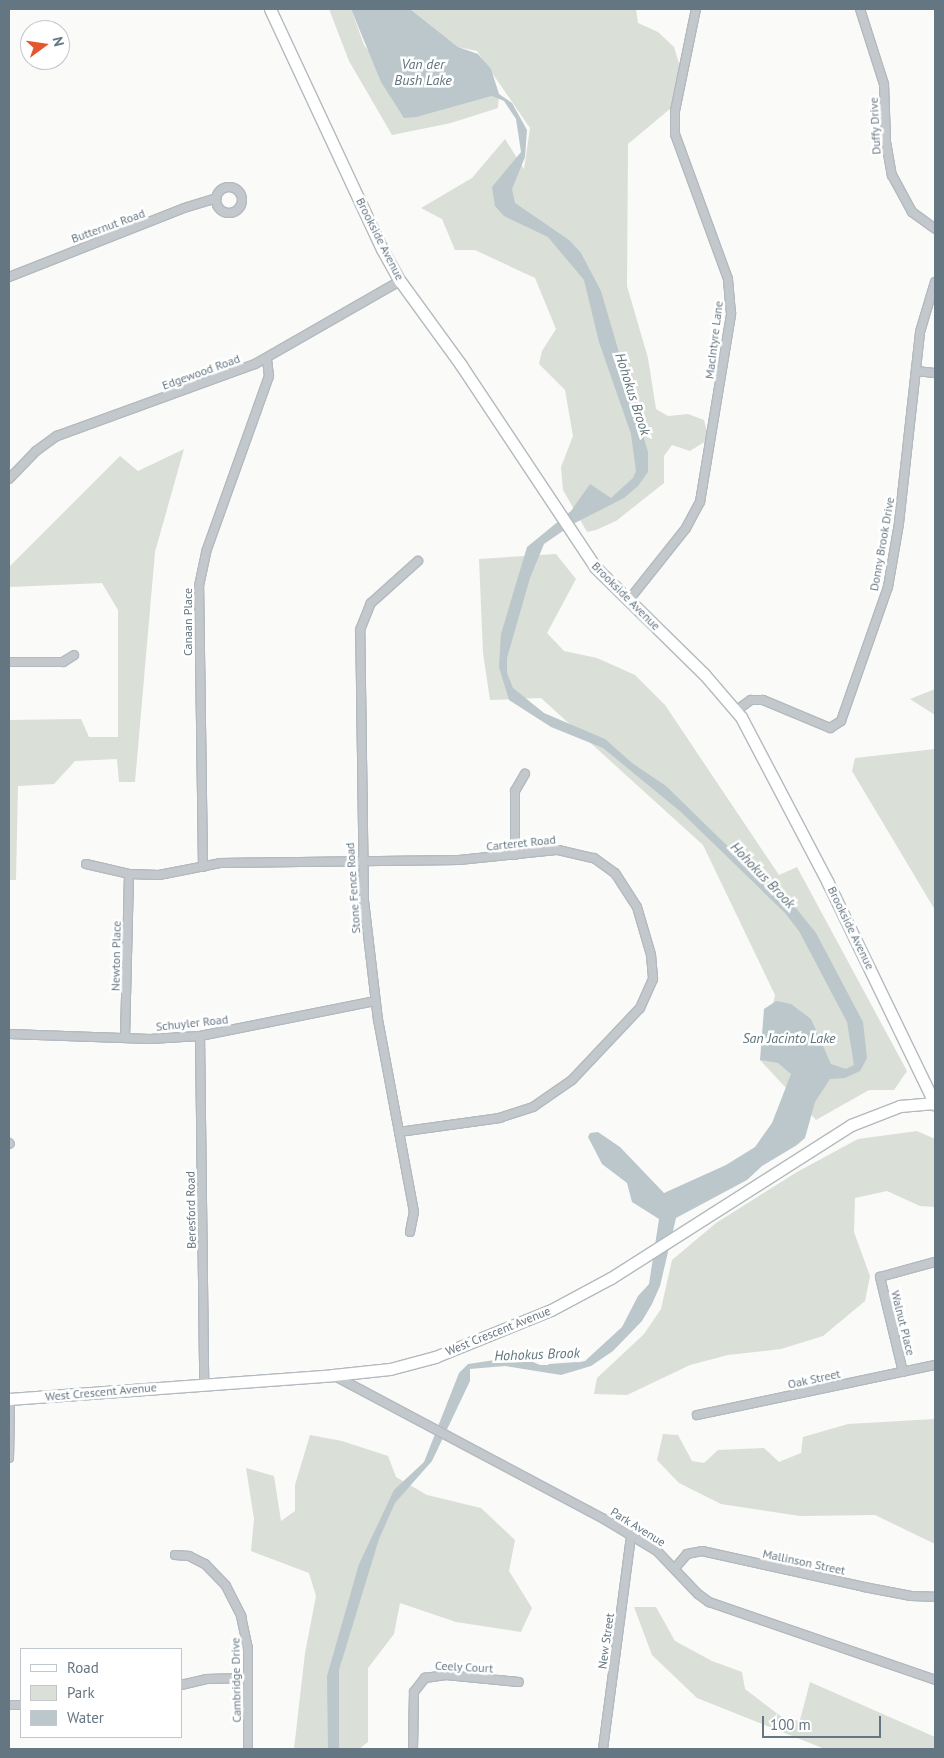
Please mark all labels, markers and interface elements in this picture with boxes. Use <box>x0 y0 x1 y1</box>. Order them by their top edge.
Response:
north arrow <box>20 20 70 70</box>
text: N <box>49 35 68 48</box>
water label: Van der Bush Lake <box>394 56 452 88</box>
street label: Duffy Drive <box>866 97 884 155</box>
street label: Brookside Avenue <box>353 195 407 283</box>
street label: Butternut Road <box>69 206 147 246</box>
street label: MacIntyre Lane <box>702 300 726 380</box>
street label: Edgewood Road <box>160 351 242 393</box>
water label: Hohokus Brook <box>612 351 654 437</box>
street label: Donny Brook Drive <box>867 495 897 593</box>
street label: Brookside Avenue <box>589 559 663 633</box>
street label: Canaan Place <box>181 588 195 656</box>
street label: Carteret Road <box>485 832 557 854</box>
water label: Hohokus Brook <box>727 838 799 912</box>
street label: Stone Fence Road <box>343 842 363 934</box>
street label: Brookside Avenue <box>825 884 877 972</box>
street label: Newton Place <box>108 921 124 991</box>
street label: Schuyler Road <box>155 1012 229 1034</box>
water label: San Jacinto Lake <box>742 1030 836 1046</box>
street label: Beresford Road <box>183 1171 199 1249</box>
street label: Walnut Place <box>888 1289 918 1357</box>
street label: West Crescent Avenue <box>443 1303 553 1359</box>
water label: Hohokus Brook <box>494 1344 580 1364</box>
street label: Oak Street <box>786 1366 842 1392</box>
street label: West Crescent Avenue <box>44 1380 158 1404</box>
street label: Park Avenue <box>608 1504 668 1550</box>
street label: Mallinson Street <box>761 1546 847 1578</box>
street label: New Street <box>595 1612 617 1670</box>
street label: Cambridge Drive <box>228 1637 244 1723</box>
legend <box>20 1648 182 1738</box>
text: Road <box>67 1658 99 1677</box>
street label: Ceely Court <box>434 1658 494 1676</box>
text: Park <box>67 1683 95 1702</box>
scale bar <box>764 1706 883 1738</box>
text: Water <box>67 1708 104 1727</box>
text: 100 m <box>770 1715 811 1734</box>

